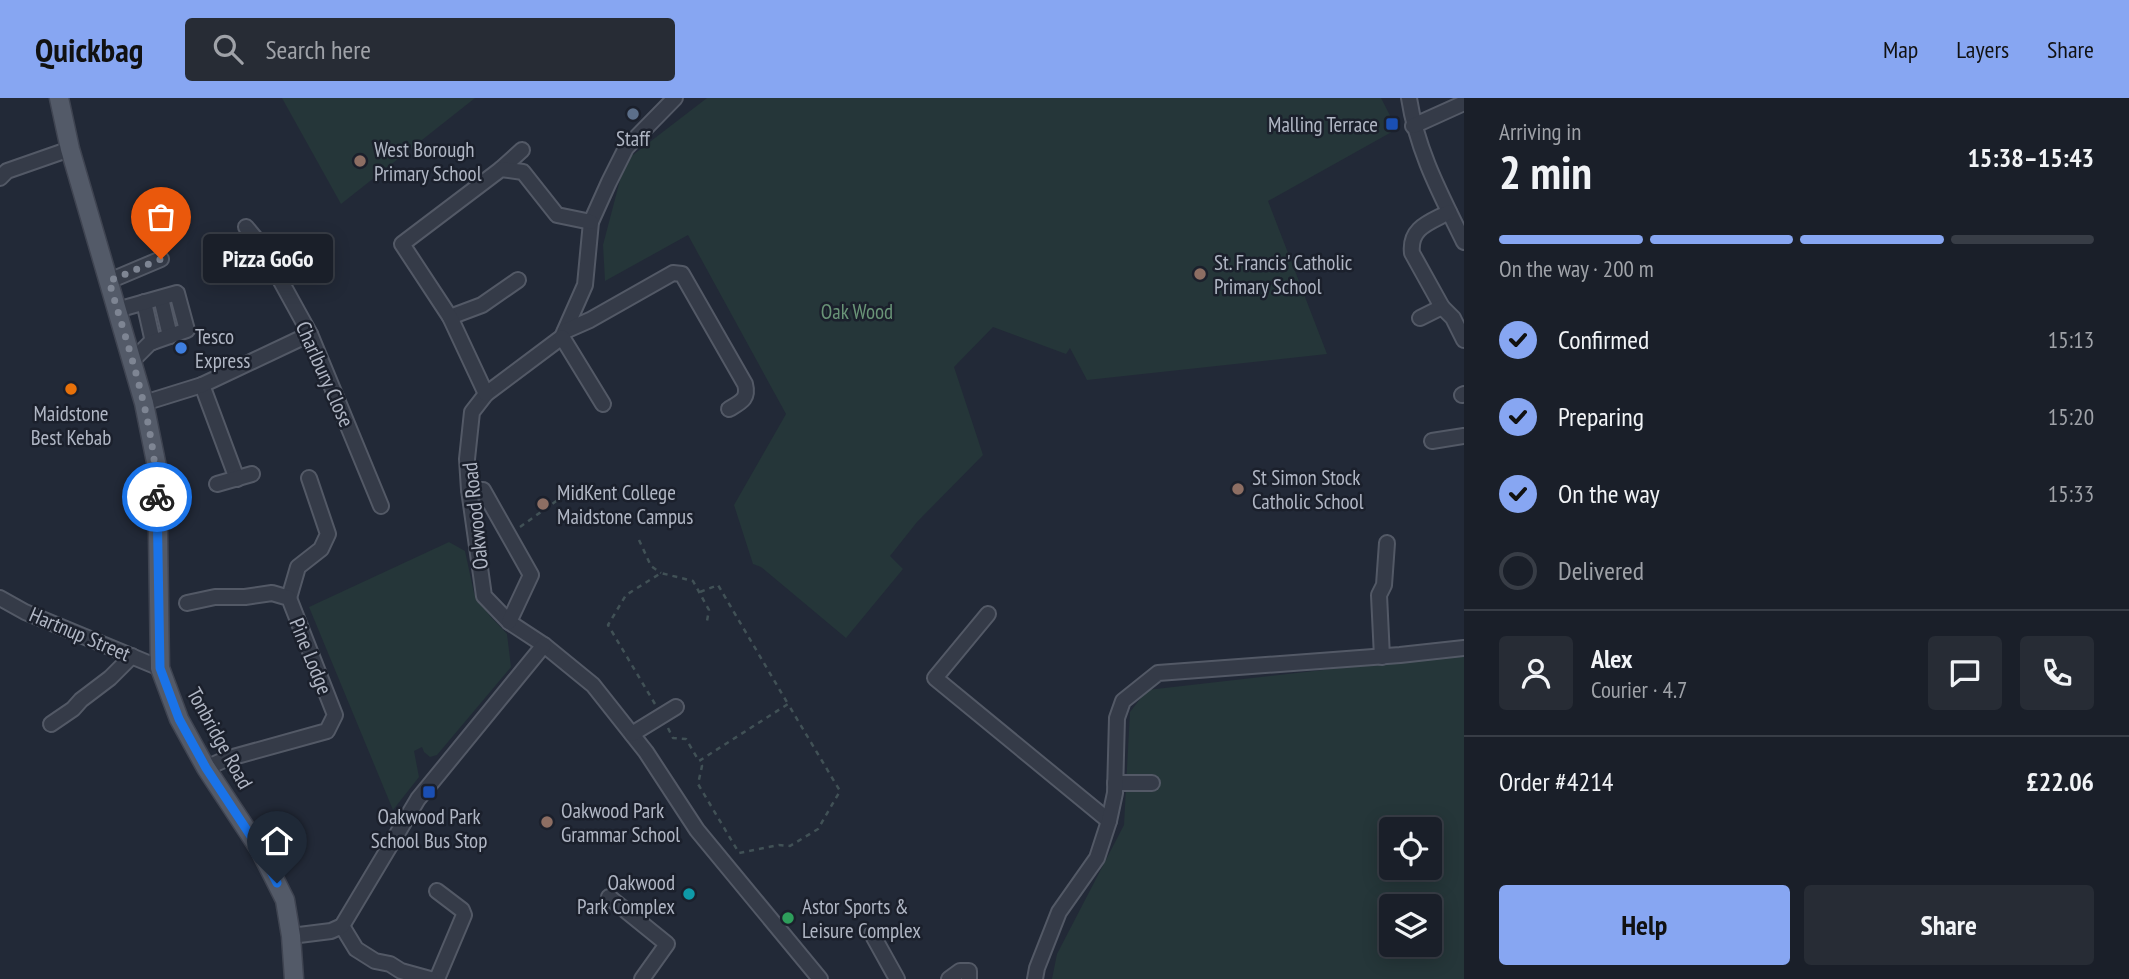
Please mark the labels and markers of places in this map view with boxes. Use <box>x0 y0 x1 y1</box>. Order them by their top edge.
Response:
marker: Staff <box>625 106 641 122</box>
place label: Malling Terrace <box>1268 111 1378 138</box>
marker: Malling Terrace <box>1384 116 1400 132</box>
place label: Staff <box>616 125 651 152</box>
place label: West Borough Primary School <box>374 136 482 187</box>
marker: West Borough Primary School <box>352 153 368 169</box>
pin <box>131 187 191 259</box>
callout: Pizza GoGo <box>203 234 332 284</box>
place label: St. Francis' Catholic Primary School <box>1214 249 1353 300</box>
marker: St. Francis' Catholic Primary School <box>1192 266 1208 282</box>
place label: Tesco Express <box>195 323 250 374</box>
marker: Tesco Express <box>173 340 189 356</box>
marker: Maidstone Best Kebab <box>63 381 79 397</box>
place label: Maidstone Best Kebab <box>31 400 111 451</box>
place label: St Simon Stock Catholic School <box>1252 464 1364 515</box>
place label: MidKent College Maidstone Campus <box>557 479 693 530</box>
marker: St Simon Stock Catholic School <box>1230 481 1246 497</box>
marker: MidKent College Maidstone Campus <box>535 496 551 512</box>
marker: Oakwood Park School Bus Stop <box>421 784 437 800</box>
place label: Oakwood Park Grammar School <box>561 797 680 848</box>
place label: Oakwood Park School Bus Stop <box>371 803 487 854</box>
pin <box>247 811 307 883</box>
marker: Oakwood Park Grammar School <box>539 814 555 830</box>
place label: Oakwood Park Complex <box>577 869 675 920</box>
marker: Oakwood Park Complex <box>681 886 697 902</box>
place label: Astor Sports & Leisure Complex <box>802 893 921 944</box>
marker: Astor Sports & Leisure Complex <box>780 910 796 926</box>

